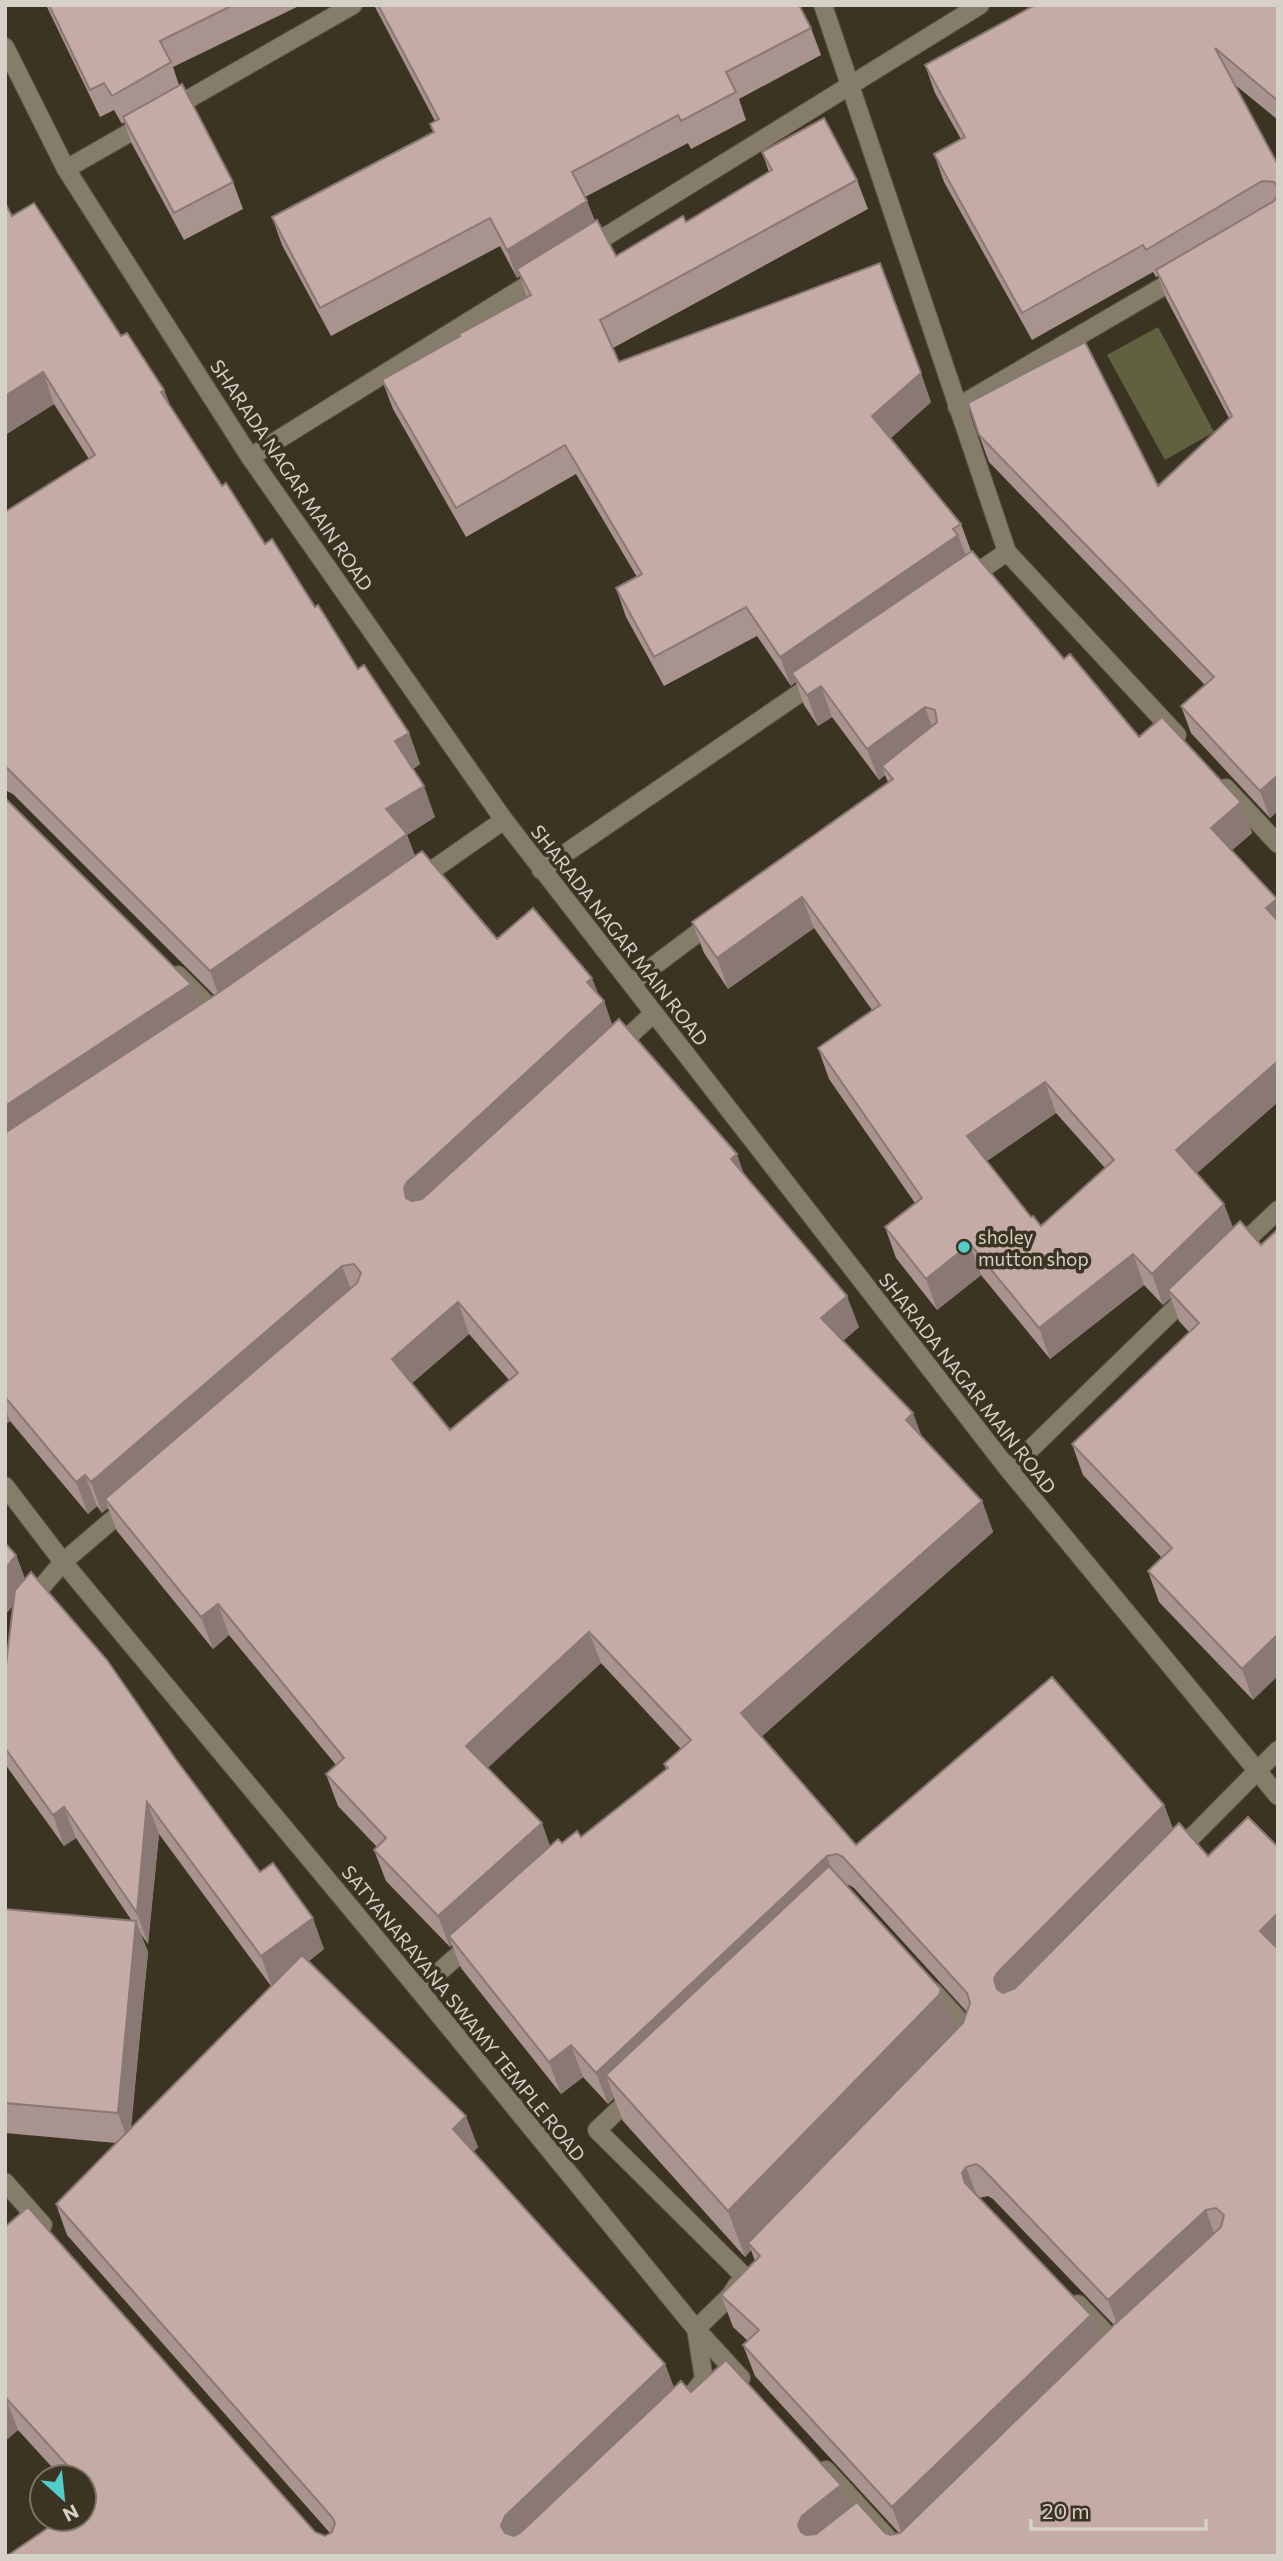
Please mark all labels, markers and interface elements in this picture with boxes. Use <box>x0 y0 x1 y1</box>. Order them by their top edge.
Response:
street label: SHARADA NAGAR MAIN ROAD <box>206 355 378 595</box>
street label: SHARADA NAGAR MAIN ROAD <box>527 820 713 1050</box>
place label: sholey mutton shop <box>978 1225 1089 1270</box>
marker: sholey mutton shop <box>956 1239 972 1255</box>
street label: SHARADA NAGAR MAIN ROAD <box>875 1268 1061 1498</box>
street label: SATYANARAYANA SWAMY TEMPLE ROAD <box>337 1860 591 2166</box>
north arrow <box>28 2463 98 2533</box>
scale bar <box>1031 2488 1206 2532</box>
text: 20 m <box>1042 2498 1090 2523</box>
text: N <box>59 2500 83 2527</box>

